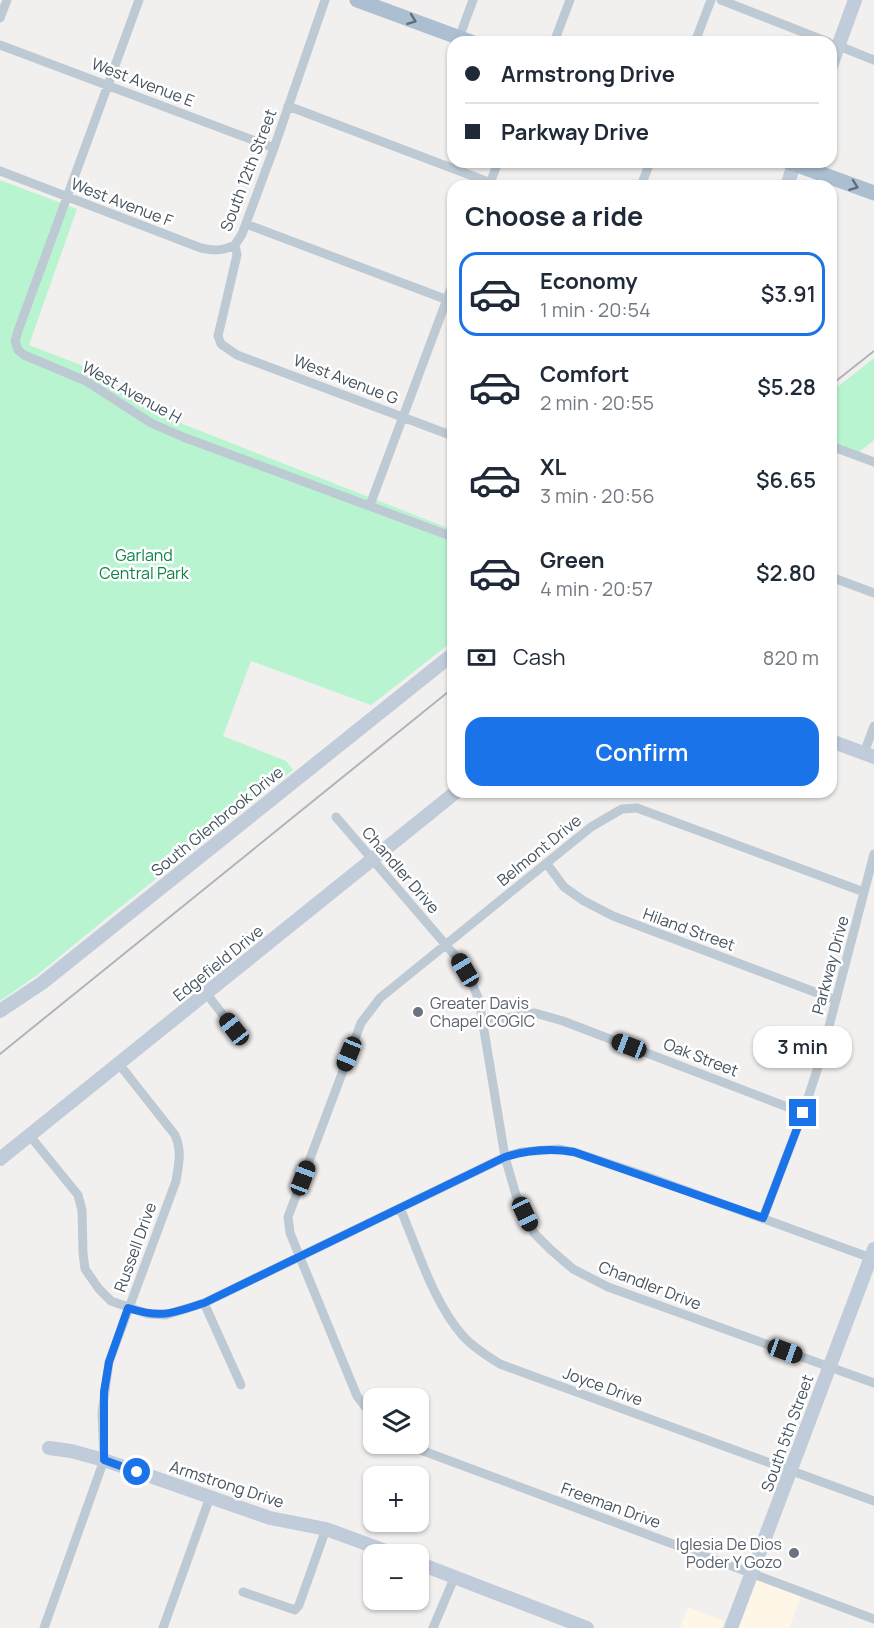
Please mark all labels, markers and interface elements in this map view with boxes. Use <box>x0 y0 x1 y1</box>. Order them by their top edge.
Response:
one-way arrow <box>406 13 417 25</box>
street label: West Avenue E <box>88 52 198 112</box>
text: Armstrong Drive <box>501 59 675 89</box>
street label: South 12th Street <box>215 106 281 234</box>
text: Parkway Drive <box>501 117 649 147</box>
street label: West Avenue F <box>68 172 176 232</box>
one-way arrow <box>848 179 859 191</box>
text: Choose a ride <box>465 197 643 234</box>
text: Economy <box>540 266 638 296</box>
icon: car <box>468 267 522 321</box>
text: $3.91 <box>761 279 816 309</box>
text: 1 min · 20:54 <box>540 296 651 323</box>
street label: West Avenue G <box>290 349 402 409</box>
street label: West Avenue H <box>78 356 186 428</box>
text: Comfort <box>540 359 629 389</box>
icon: car <box>468 360 522 414</box>
text: $5.28 <box>757 372 816 402</box>
text: 2 min · 20:55 <box>540 389 654 416</box>
text: XL <box>540 452 566 482</box>
icon: car <box>468 453 522 507</box>
text: $6.65 <box>756 465 816 495</box>
text: 3 min · 20:56 <box>540 482 655 509</box>
park label: Garland Central Park <box>99 544 190 584</box>
text: Green <box>540 545 605 575</box>
icon: car <box>468 546 522 600</box>
text: $2.80 <box>756 558 816 588</box>
text: 4 min · 20:57 <box>540 575 653 602</box>
icon: cash <box>465 641 498 674</box>
text: Cash <box>513 642 566 672</box>
text: 820 m <box>763 644 819 671</box>
button: Confirm <box>465 717 819 786</box>
street label: South Glenbrook Drive <box>146 761 288 881</box>
street label: Belmont Drive <box>492 809 586 891</box>
street label: Chandler Drive <box>357 822 445 918</box>
street label: Hiland Street <box>640 902 738 956</box>
street label: Parkway Drive <box>806 913 854 1017</box>
street label: Edgefield Drive <box>168 920 268 1006</box>
car <box>448 950 482 990</box>
place label: Greater Davis Chapel COGIC <box>430 992 535 1032</box>
marker: Greater Davis Chapel COGIC <box>411 1005 425 1019</box>
car <box>216 1009 252 1049</box>
callout: 3 min <box>754 1026 852 1068</box>
car <box>609 1031 649 1061</box>
street label: Oak Street <box>660 1033 742 1081</box>
text: 3 min <box>777 1033 828 1060</box>
car <box>334 1034 364 1074</box>
route end <box>789 1099 816 1126</box>
car <box>288 1158 318 1198</box>
car <box>509 1194 541 1234</box>
street label: Russell Drive <box>109 1199 161 1295</box>
street label: Chandler Drive <box>596 1255 704 1315</box>
car <box>765 1336 805 1366</box>
street label: Joyce Drive <box>560 1361 646 1411</box>
street label: South 5th Street <box>756 1371 818 1495</box>
map controls <box>363 1388 429 1610</box>
button: layers <box>363 1388 429 1454</box>
street label: Armstrong Drive <box>167 1455 287 1513</box>
route start <box>123 1458 150 1485</box>
button: + <box>363 1466 429 1532</box>
street label: Freeman Drive <box>558 1477 664 1533</box>
place label: Iglesia De Dios Poder Y Gozo <box>676 1533 782 1573</box>
button: − <box>363 1544 429 1610</box>
marker: Iglesia De Dios Poder Y Gozo <box>787 1546 801 1560</box>

